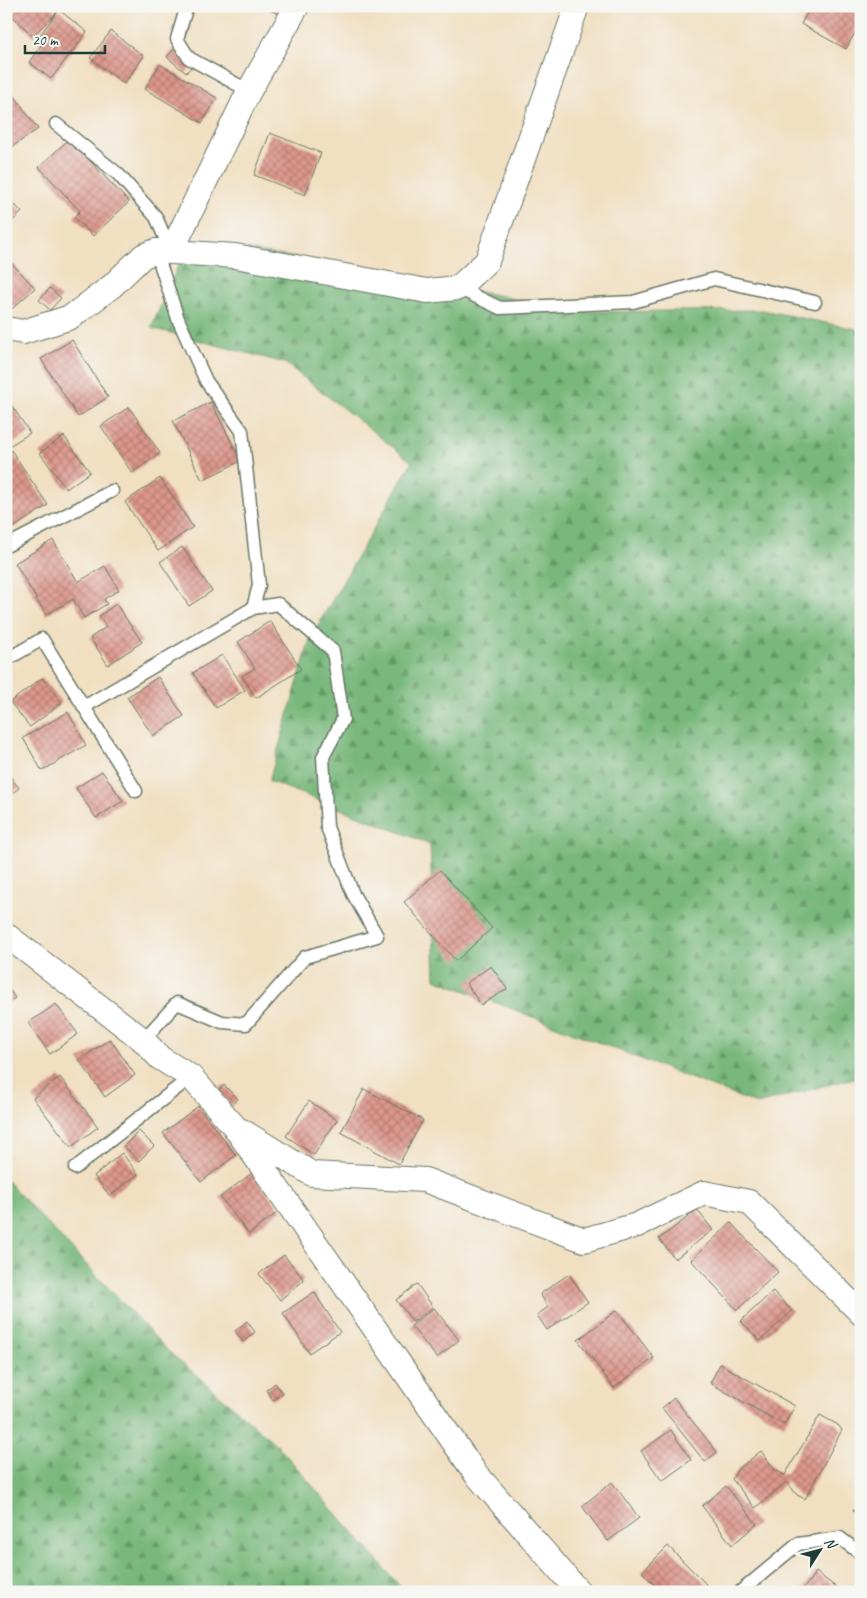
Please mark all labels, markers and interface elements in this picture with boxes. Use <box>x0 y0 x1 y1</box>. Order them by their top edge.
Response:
scale bar <box>25 22 105 54</box>
text: 20 m <box>32 31 59 50</box>
north arrow <box>794 1526 844 1576</box>
text: N <box>821 1534 841 1553</box>

